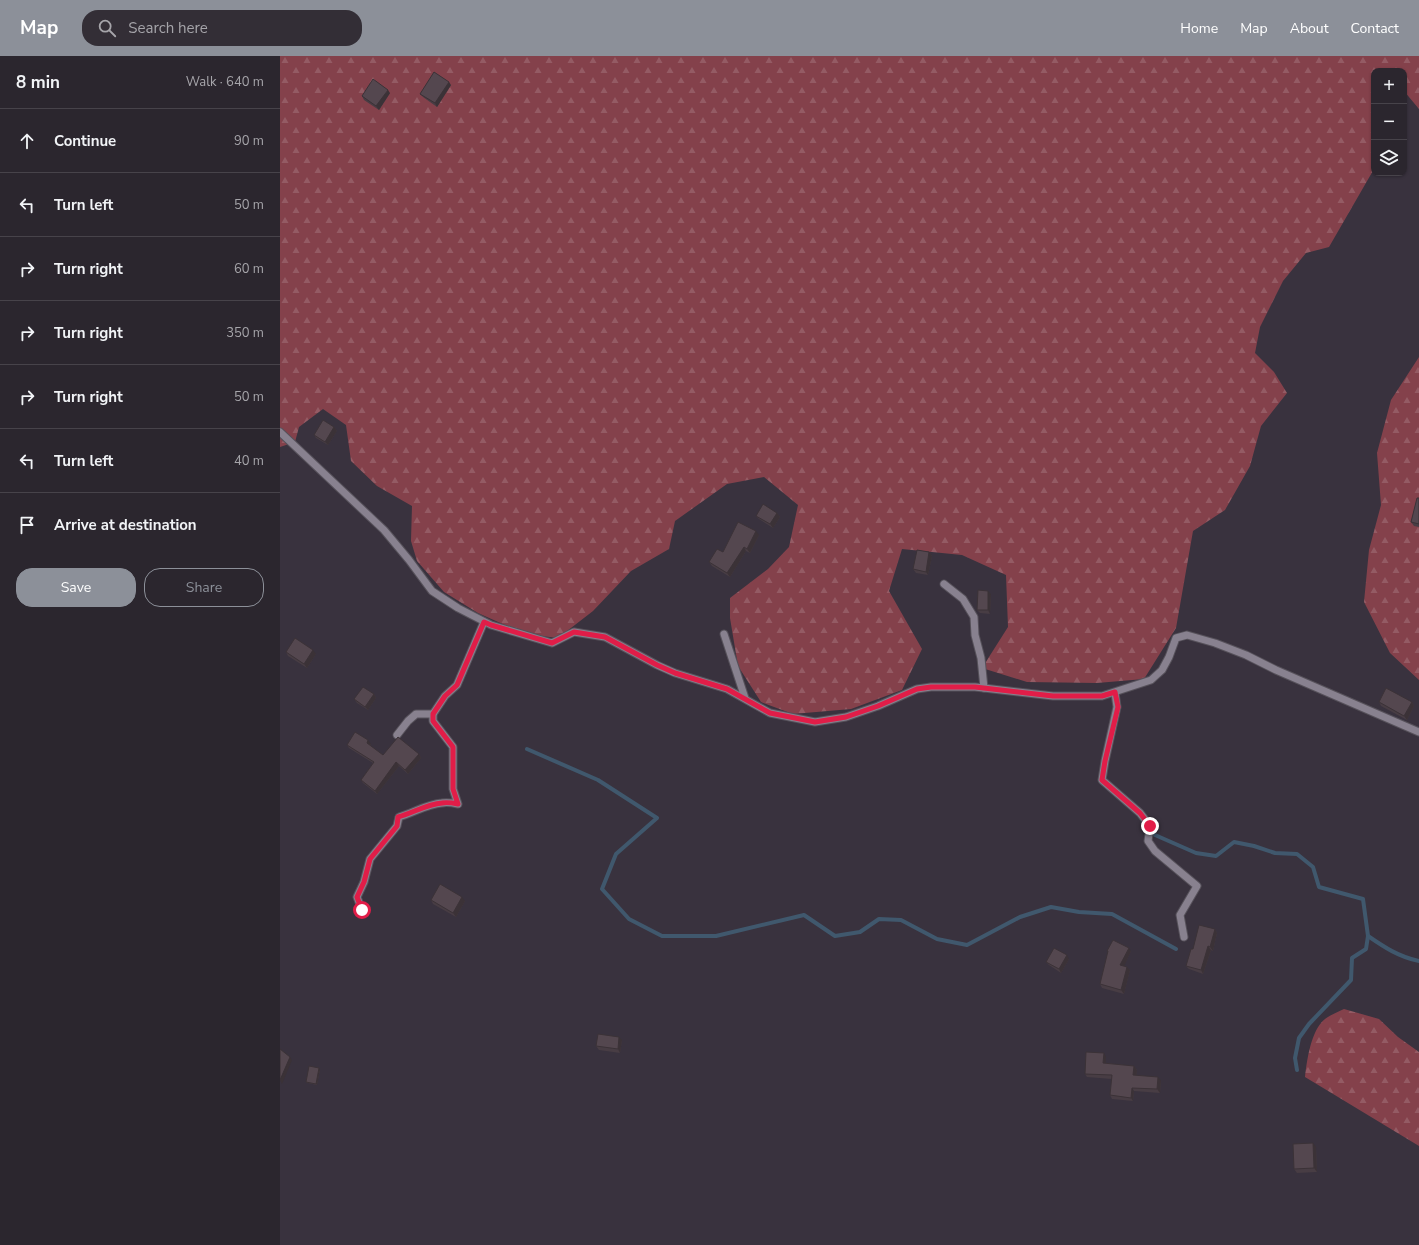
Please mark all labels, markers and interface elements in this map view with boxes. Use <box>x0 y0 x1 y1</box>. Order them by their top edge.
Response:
search box <box>82 10 362 46</box>
text: Map <box>20 15 58 41</box>
icon: search <box>96 17 118 39</box>
text: Search here <box>128 18 208 38</box>
text: Home <box>1180 19 1218 38</box>
text: Map <box>1240 19 1268 38</box>
text: About <box>1290 19 1329 38</box>
text: Contact <box>1351 19 1399 38</box>
map controls <box>1371 68 1407 176</box>
button: + <box>1371 68 1407 104</box>
text: 8 min <box>16 71 60 94</box>
text: Walk · 640 m <box>186 73 264 91</box>
button: − <box>1371 104 1407 140</box>
icon: ahead <box>16 130 38 152</box>
text: Continue <box>54 131 116 151</box>
text: 90 m <box>234 132 264 150</box>
button: layers <box>1371 140 1407 176</box>
icon: left <box>16 194 38 216</box>
text: Turn left <box>54 195 113 215</box>
text: 50 m <box>234 196 264 214</box>
icon: right <box>16 258 38 280</box>
text: Turn right <box>54 259 123 279</box>
text: 60 m <box>234 260 264 278</box>
icon: right <box>16 322 38 344</box>
text: Turn right <box>54 323 123 343</box>
text: 350 m <box>226 324 264 342</box>
icon: right <box>16 386 38 408</box>
text: Turn right <box>54 387 123 407</box>
text: 50 m <box>234 388 264 406</box>
icon: left <box>16 450 38 472</box>
text: Turn left <box>54 451 113 471</box>
text: 40 m <box>234 452 264 470</box>
icon: arrive <box>16 514 38 536</box>
text: Arrive at destination <box>54 515 197 535</box>
button: Save <box>16 568 136 607</box>
button: Share <box>144 568 264 607</box>
route end <box>1141 817 1159 835</box>
route start <box>353 901 371 919</box>

